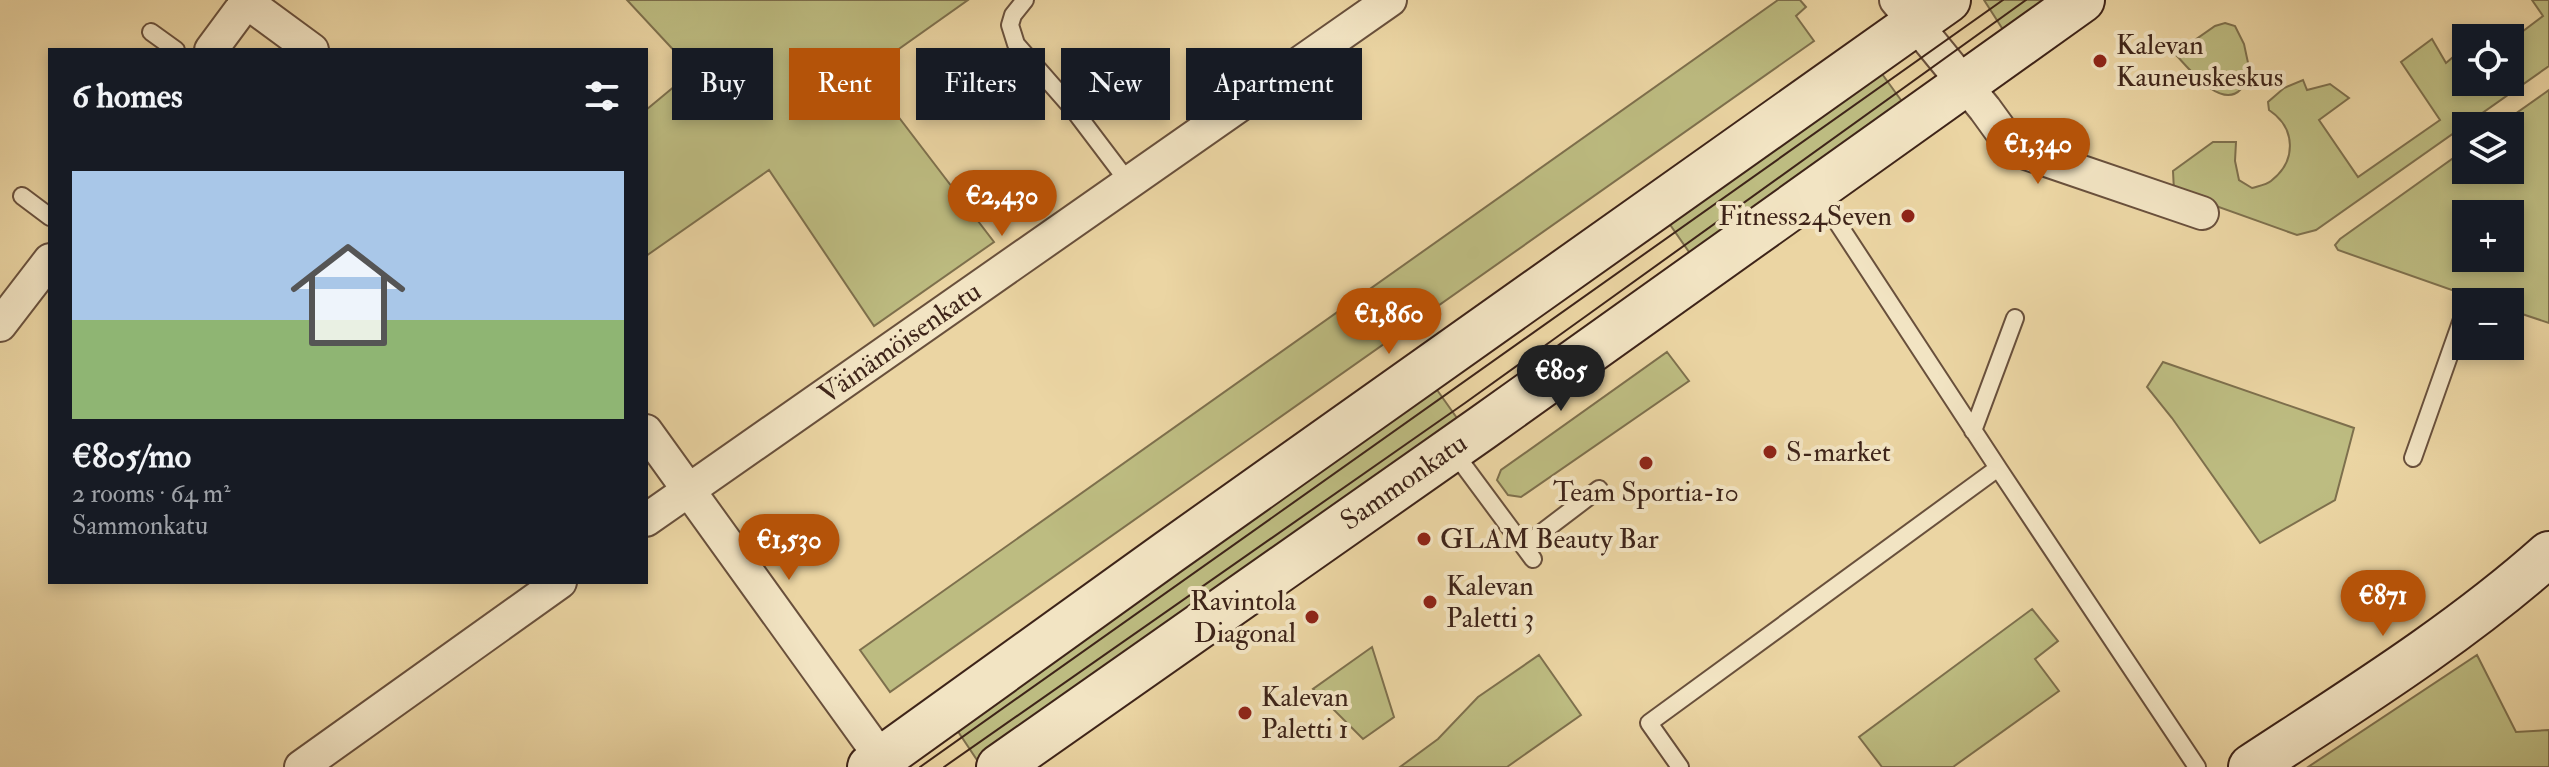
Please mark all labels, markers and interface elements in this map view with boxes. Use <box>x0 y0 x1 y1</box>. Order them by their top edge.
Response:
map controls <box>2452 24 2524 360</box>
button: locate <box>2452 24 2524 96</box>
place label: Kalevan Kauneuskeskus <box>2116 28 2283 95</box>
chip: Buy <box>672 48 773 120</box>
chip: Rent <box>789 48 900 120</box>
chip: Filters <box>916 48 1045 120</box>
chip: New <box>1061 48 1170 120</box>
chip: Apartment <box>1186 48 1362 120</box>
marker: Kalevan Kauneuskeskus <box>2091 52 2109 70</box>
icon: filters <box>580 74 624 118</box>
text: 6 homes <box>72 75 183 118</box>
button: layers <box>2452 112 2524 184</box>
pin: €1,340 <box>1973 118 2103 186</box>
text: €1,340 <box>2004 128 2072 160</box>
pin: €2,430 <box>937 170 1067 238</box>
text: €2,430 <box>966 180 1038 212</box>
place label: Fitness24Seven <box>1718 199 1892 234</box>
button: + <box>2452 200 2524 272</box>
marker: Fitness24Seven <box>1899 207 1917 225</box>
icon: home <box>276 223 420 367</box>
street label: Väinämöisenkatu <box>812 274 988 412</box>
pin: €1,860 <box>1324 288 1454 356</box>
button: − <box>2452 288 2524 360</box>
text: €1,860 <box>1354 298 1424 330</box>
pin: €805 <box>1514 345 1608 413</box>
text: €805 <box>1535 355 1587 387</box>
street label: Sammonkatu <box>1334 426 1474 538</box>
text: €805/mo <box>72 435 191 478</box>
place label: S-market <box>1786 435 1891 470</box>
marker: S-market <box>1761 443 1779 461</box>
marker: Team Sportia-10 <box>1637 454 1655 472</box>
place label: Team Sportia-10 <box>1553 475 1739 510</box>
text: 2 rooms · 64 m² <box>72 478 231 510</box>
text: Sammonkatu <box>72 510 208 542</box>
pin: €1,530 <box>724 514 854 582</box>
place label: GLAM Beauty Bar <box>1440 522 1659 557</box>
text: €1,530 <box>757 524 822 556</box>
marker: GLAM Beauty Bar <box>1415 530 1433 548</box>
place label: Kalevan Paletti 3 <box>1446 569 1534 636</box>
pin: €871 <box>2336 570 2430 638</box>
text: €871 <box>2359 580 2407 612</box>
place label: Ravintola Diagonal <box>1190 584 1296 651</box>
marker: Kalevan Paletti 3 <box>1421 593 1439 611</box>
marker: Ravintola Diagonal <box>1303 608 1321 626</box>
place label: Kalevan Paletti 1 <box>1261 680 1349 747</box>
marker: Kalevan Paletti 1 <box>1236 704 1254 722</box>

